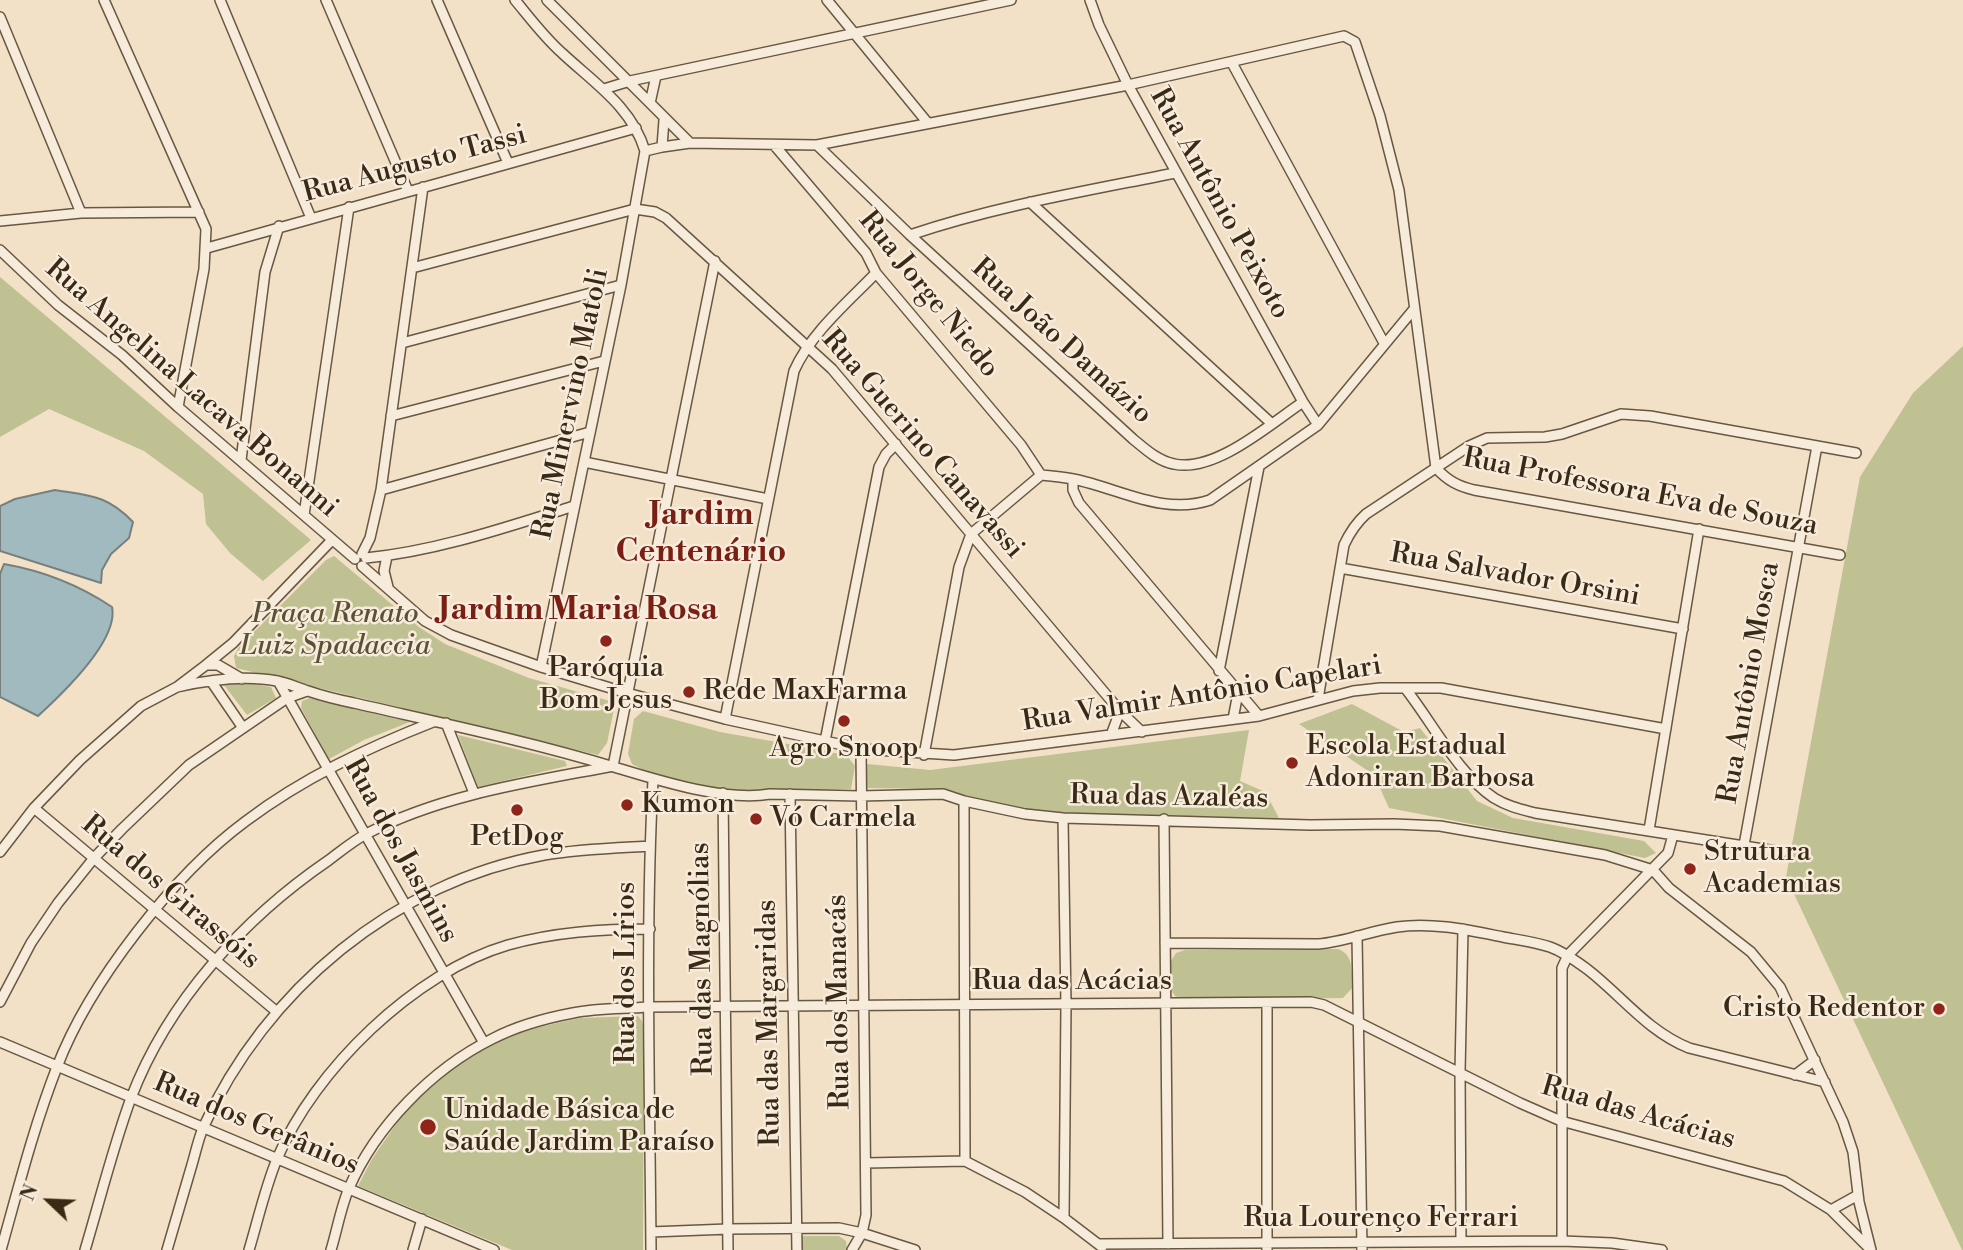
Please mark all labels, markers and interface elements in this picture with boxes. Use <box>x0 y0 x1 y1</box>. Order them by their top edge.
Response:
street label: Rua Antônio Peixoto <box>1142 83 1296 325</box>
street label: Rua Augusto Tassi <box>299 119 531 211</box>
street label: Rua Jorge Niedo <box>851 205 1005 385</box>
street label: Rua João Damázio <box>964 252 1158 432</box>
street label: Rua Angelina Lacava Bonanni <box>38 253 344 525</box>
street label: Rua Minervino Matoli <box>527 265 617 543</box>
street label: Rua Guerino Canavassi <box>814 324 1030 566</box>
street label: Rua Professora Eva de Souza <box>1460 442 1820 544</box>
district label: Jardim Centenário <box>616 497 786 572</box>
street label: Rua Salvador Orsini <box>1388 537 1642 615</box>
street label: Rua Antônio Mosca <box>1712 559 1788 807</box>
district label: Jardim Maria Rosa <box>438 592 718 630</box>
park label: Praça Renato Luiz Spadaccia <box>240 598 430 664</box>
marker: Paróquia Bom Jesus <box>598 633 614 649</box>
street label: Rua Valmir Antônio Capelari <box>1020 650 1384 740</box>
place label: Paróquia Bom Jesus <box>540 652 672 718</box>
place label: Rede MaxFarma <box>703 675 907 709</box>
marker: Rede MaxFarma <box>681 684 697 700</box>
marker: Agro Snoop <box>836 713 852 729</box>
place label: Escola Estadual Adoniran Barbosa <box>1306 730 1535 796</box>
place label: Agro Snoop <box>770 732 918 766</box>
street label: Rua dos Jasmins <box>335 753 465 949</box>
marker: Escola Estadual Adoniran Barbosa <box>1284 755 1300 771</box>
street label: Rua das Azaléas <box>1069 779 1269 817</box>
place label: Kumon <box>641 788 735 822</box>
marker: Kumon <box>619 797 635 813</box>
marker: PetDog <box>509 802 525 818</box>
place label: Vó Carmela <box>770 802 916 836</box>
street label: Rua dos Girassóis <box>74 809 266 977</box>
marker: Vó Carmela <box>748 811 764 827</box>
place label: PetDog <box>470 821 564 855</box>
place label: Strutura Academias <box>1704 836 1841 902</box>
street label: Rua das Magnólias <box>684 842 722 1076</box>
marker: Strutura Academias <box>1682 861 1698 877</box>
street label: Rua dos Lírios <box>610 882 644 1064</box>
street label: Rua dos Manacás <box>821 894 859 1110</box>
street label: Rua das Margaridas <box>751 899 789 1147</box>
street label: Rua das Acácias <box>972 965 1172 999</box>
place label: Cristo Redentor <box>1723 992 1925 1026</box>
marker: Cristo Redentor <box>1931 1001 1947 1017</box>
street label: Rua dos Gerânios <box>148 1067 364 1183</box>
street label: Rua das Acácias <box>1537 1070 1739 1158</box>
place label: Unidade Básica de Saúde Jardim Paraíso <box>444 1094 715 1160</box>
marker: Unidade Básica de Saúde Jardim Paraíso <box>418 1117 438 1137</box>
north arrow <box>14 1166 84 1236</box>
text: N <box>16 1181 44 1204</box>
street label: Rua Lourenço Ferrari <box>1243 1202 1519 1236</box>

